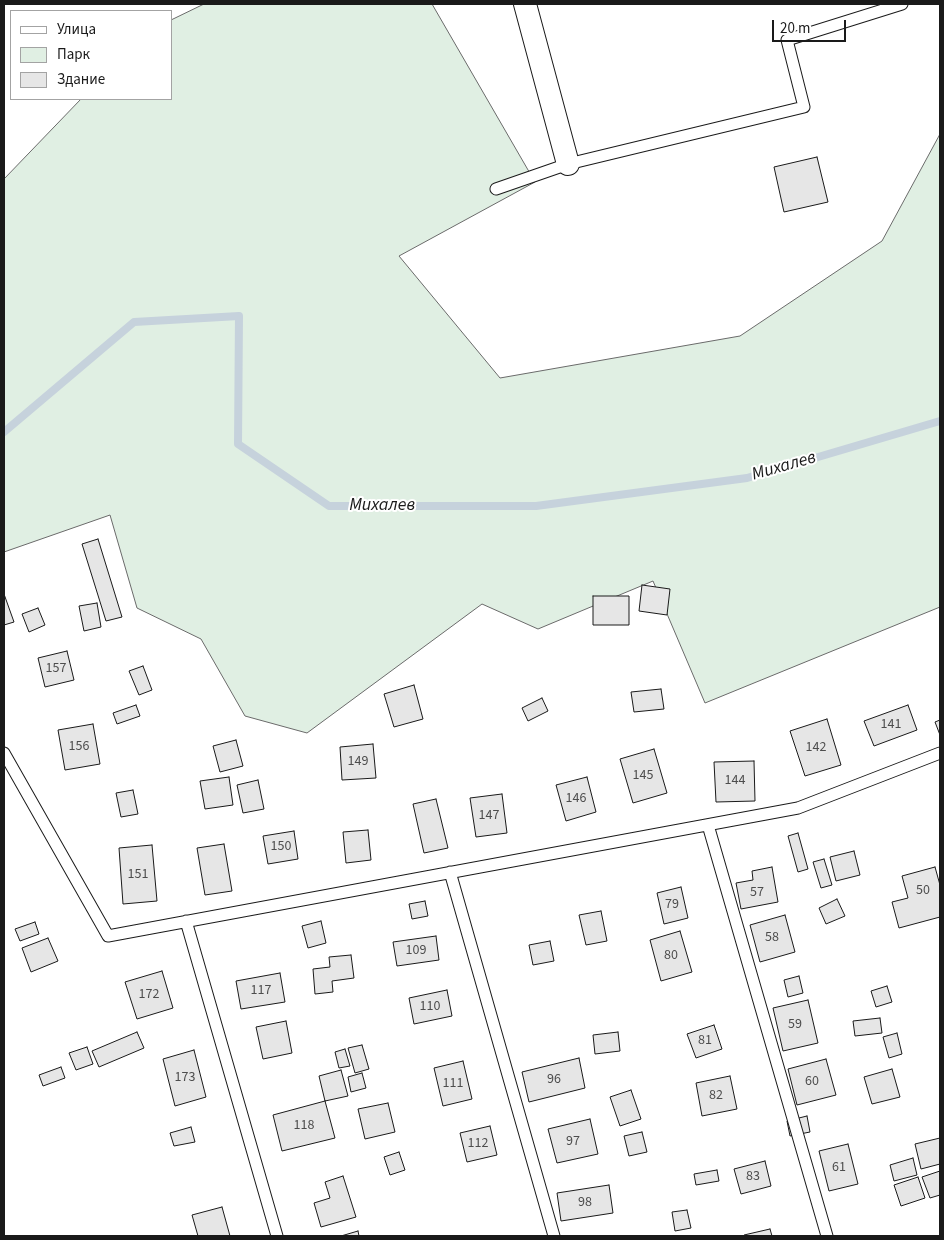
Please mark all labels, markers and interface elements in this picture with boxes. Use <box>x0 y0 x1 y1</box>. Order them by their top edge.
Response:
legend <box>10 10 172 100</box>
scale bar <box>774 10 848 42</box>
text: 20 m <box>780 18 810 39</box>
text: Улица <box>57 19 96 40</box>
text: Парк <box>57 44 90 65</box>
text: Здание <box>57 69 105 90</box>
water label: Михалев <box>749 448 819 486</box>
water label: Михалев <box>349 495 415 517</box>
house number: 157 <box>46 661 66 677</box>
house number: 141 <box>881 717 901 733</box>
house number: 156 <box>69 739 89 755</box>
house number: 142 <box>806 740 826 756</box>
house number: 149 <box>348 754 368 770</box>
house number: 145 <box>633 768 653 784</box>
house number: 144 <box>725 773 745 789</box>
house number: 146 <box>566 791 586 807</box>
house number: 147 <box>479 808 499 824</box>
house number: 150 <box>271 839 291 855</box>
house number: 151 <box>128 867 148 883</box>
house number: 50 <box>916 883 930 899</box>
house number: 57 <box>750 885 764 901</box>
house number: 79 <box>665 897 679 913</box>
house number: 58 <box>765 930 779 946</box>
house number: 109 <box>406 943 426 959</box>
house number: 80 <box>664 948 678 964</box>
house number: 117 <box>251 983 271 999</box>
house number: 172 <box>139 987 159 1003</box>
house number: 110 <box>420 999 440 1015</box>
house number: 59 <box>788 1017 802 1033</box>
house number: 81 <box>698 1033 712 1049</box>
house number: 173 <box>175 1070 195 1086</box>
house number: 96 <box>547 1072 561 1088</box>
house number: 60 <box>805 1074 819 1090</box>
house number: 111 <box>443 1076 463 1092</box>
house number: 82 <box>709 1088 723 1104</box>
house number: 118 <box>294 1118 314 1134</box>
house number: 97 <box>566 1134 580 1150</box>
house number: 112 <box>468 1136 488 1152</box>
house number: 61 <box>832 1160 846 1176</box>
house number: 83 <box>746 1169 760 1185</box>
house number: 98 <box>578 1195 592 1211</box>

